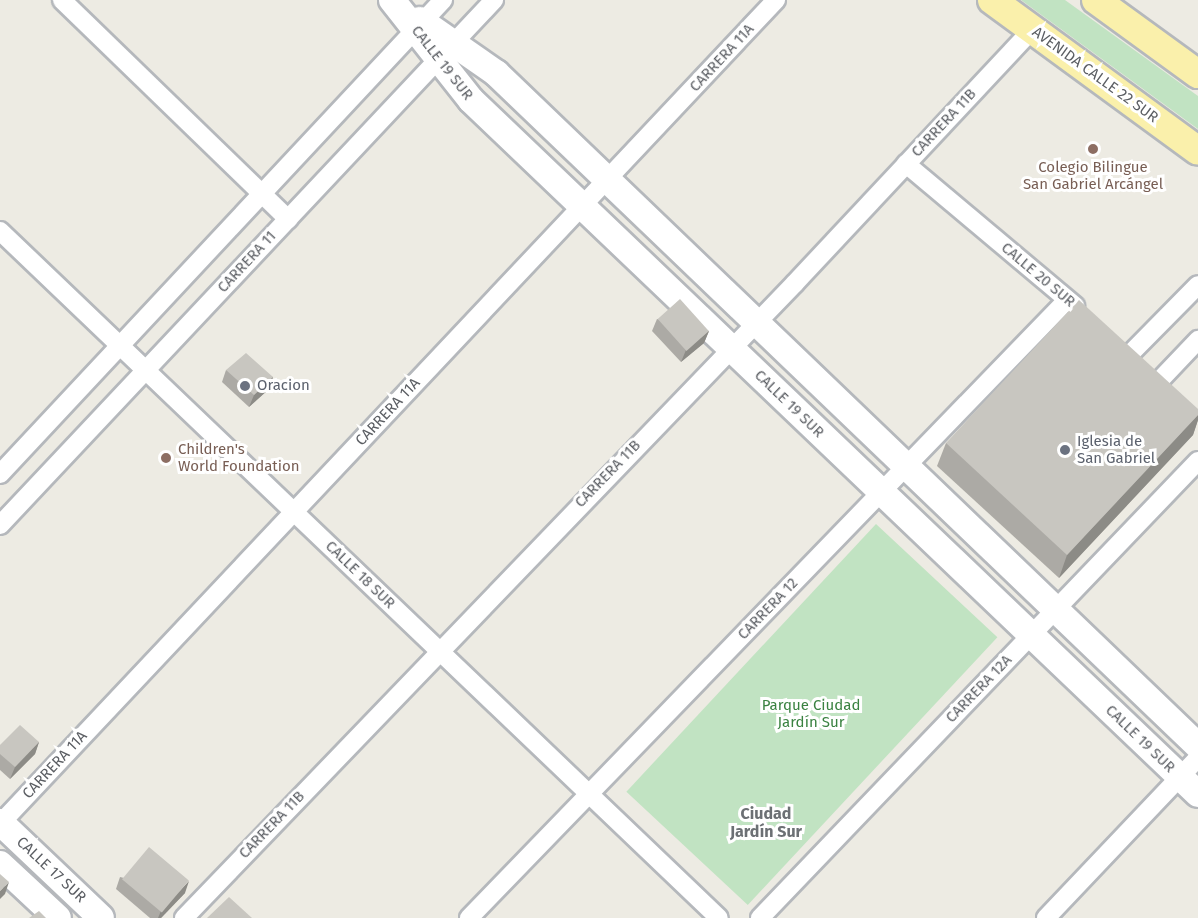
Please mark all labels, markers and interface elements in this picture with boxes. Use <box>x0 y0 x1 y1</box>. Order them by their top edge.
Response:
street label: CARRERA 11A <box>686 20 758 96</box>
street label: CALLE 19 SUR <box>407 22 477 104</box>
street label: AVENIDA CALLE 22 SUR <box>1028 23 1162 127</box>
street label: CARRERA 11B <box>908 85 980 161</box>
marker: Colegio Bilingue San Gabriel Arcángel <box>1086 142 1100 156</box>
place label: Colegio Bilingue San Gabriel Arcángel <box>1023 158 1163 193</box>
street label: CARRERA 11 <box>214 227 280 297</box>
street label: CALLE 20 SUR <box>997 239 1079 311</box>
street label: CALLE 19 SUR <box>751 366 827 442</box>
street label: CARRERA 11A <box>352 374 424 450</box>
place label: Oracion <box>257 377 310 395</box>
marker: Oracion <box>238 379 252 393</box>
place label: Iglesia de San Gabriel <box>1077 432 1155 467</box>
street label: CARRERA 11B <box>571 437 645 511</box>
place label: Children's World Foundation <box>178 440 299 475</box>
marker: Iglesia de San Gabriel <box>1058 443 1072 457</box>
marker: Children's World Foundation <box>159 451 173 465</box>
street label: CALLE 18 SUR <box>321 537 399 613</box>
street label: CARRERA 12 <box>734 574 802 644</box>
street label: CARRERA 12A <box>942 651 1016 727</box>
park label: Parque Ciudad Jardín Sur <box>762 696 860 731</box>
street label: CALLE 19 SUR <box>1102 701 1178 777</box>
street label: CARRERA 11A <box>19 727 91 803</box>
street label: CARRERA 11B <box>235 788 309 862</box>
district label: Ciudad Jardín Sur <box>730 804 802 842</box>
street label: CALLE 17 SUR <box>13 833 89 907</box>

